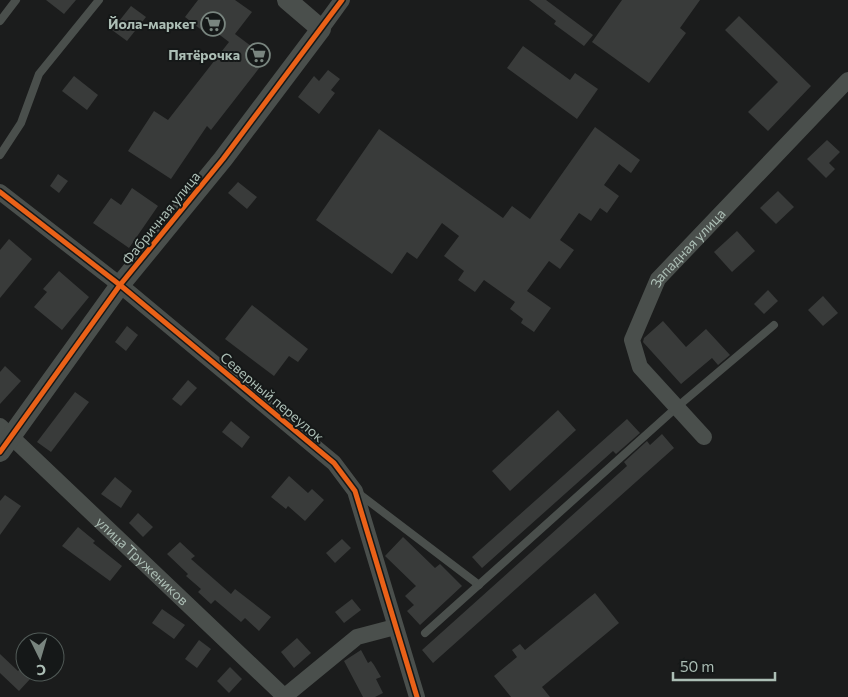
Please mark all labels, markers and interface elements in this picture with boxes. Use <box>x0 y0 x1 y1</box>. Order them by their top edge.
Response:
supermarket icon: Йола-маркет <box>200 11 226 37</box>
place label: Йола-маркет <box>108 15 196 32</box>
supermarket icon: Пятёрочка <box>245 42 271 68</box>
place label: Пятёрочка <box>168 46 240 63</box>
street label: Фабричная улица <box>118 168 203 268</box>
street label: Западная улица <box>646 205 729 290</box>
street label: Северный переулок <box>217 348 328 445</box>
street label: улица Тружеников <box>93 513 192 609</box>
north arrow <box>15 632 65 682</box>
scale bar <box>673 650 776 682</box>
text: 50 m <box>680 657 714 675</box>
text: С <box>36 662 47 679</box>

